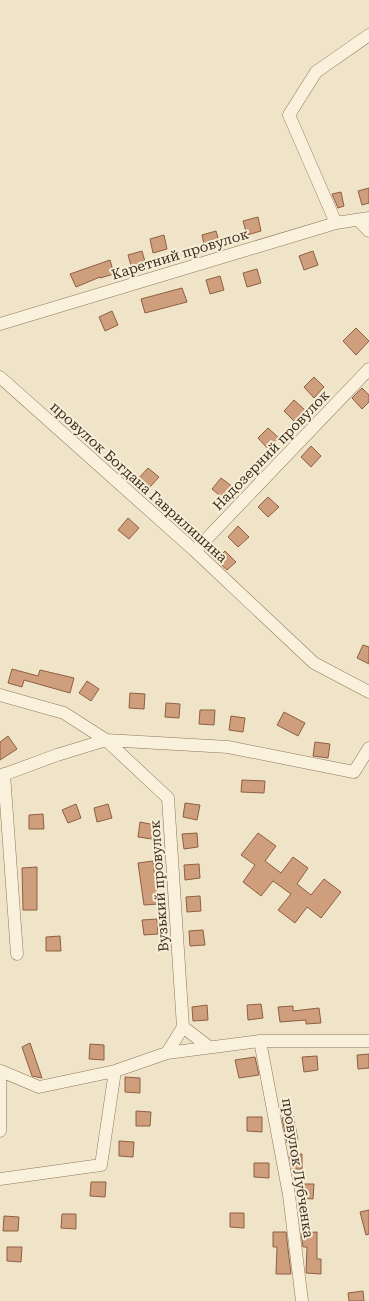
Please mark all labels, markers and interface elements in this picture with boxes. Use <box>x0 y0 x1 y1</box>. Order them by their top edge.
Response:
street label: Каретний провулок <box>109 225 251 283</box>
street label: Надозерний провулок <box>209 386 333 513</box>
street label: провулок Богдана Гаврилишина <box>47 398 231 566</box>
street label: Вузький провулок <box>146 819 172 952</box>
street label: провулок Лубченка <box>279 1097 317 1239</box>

